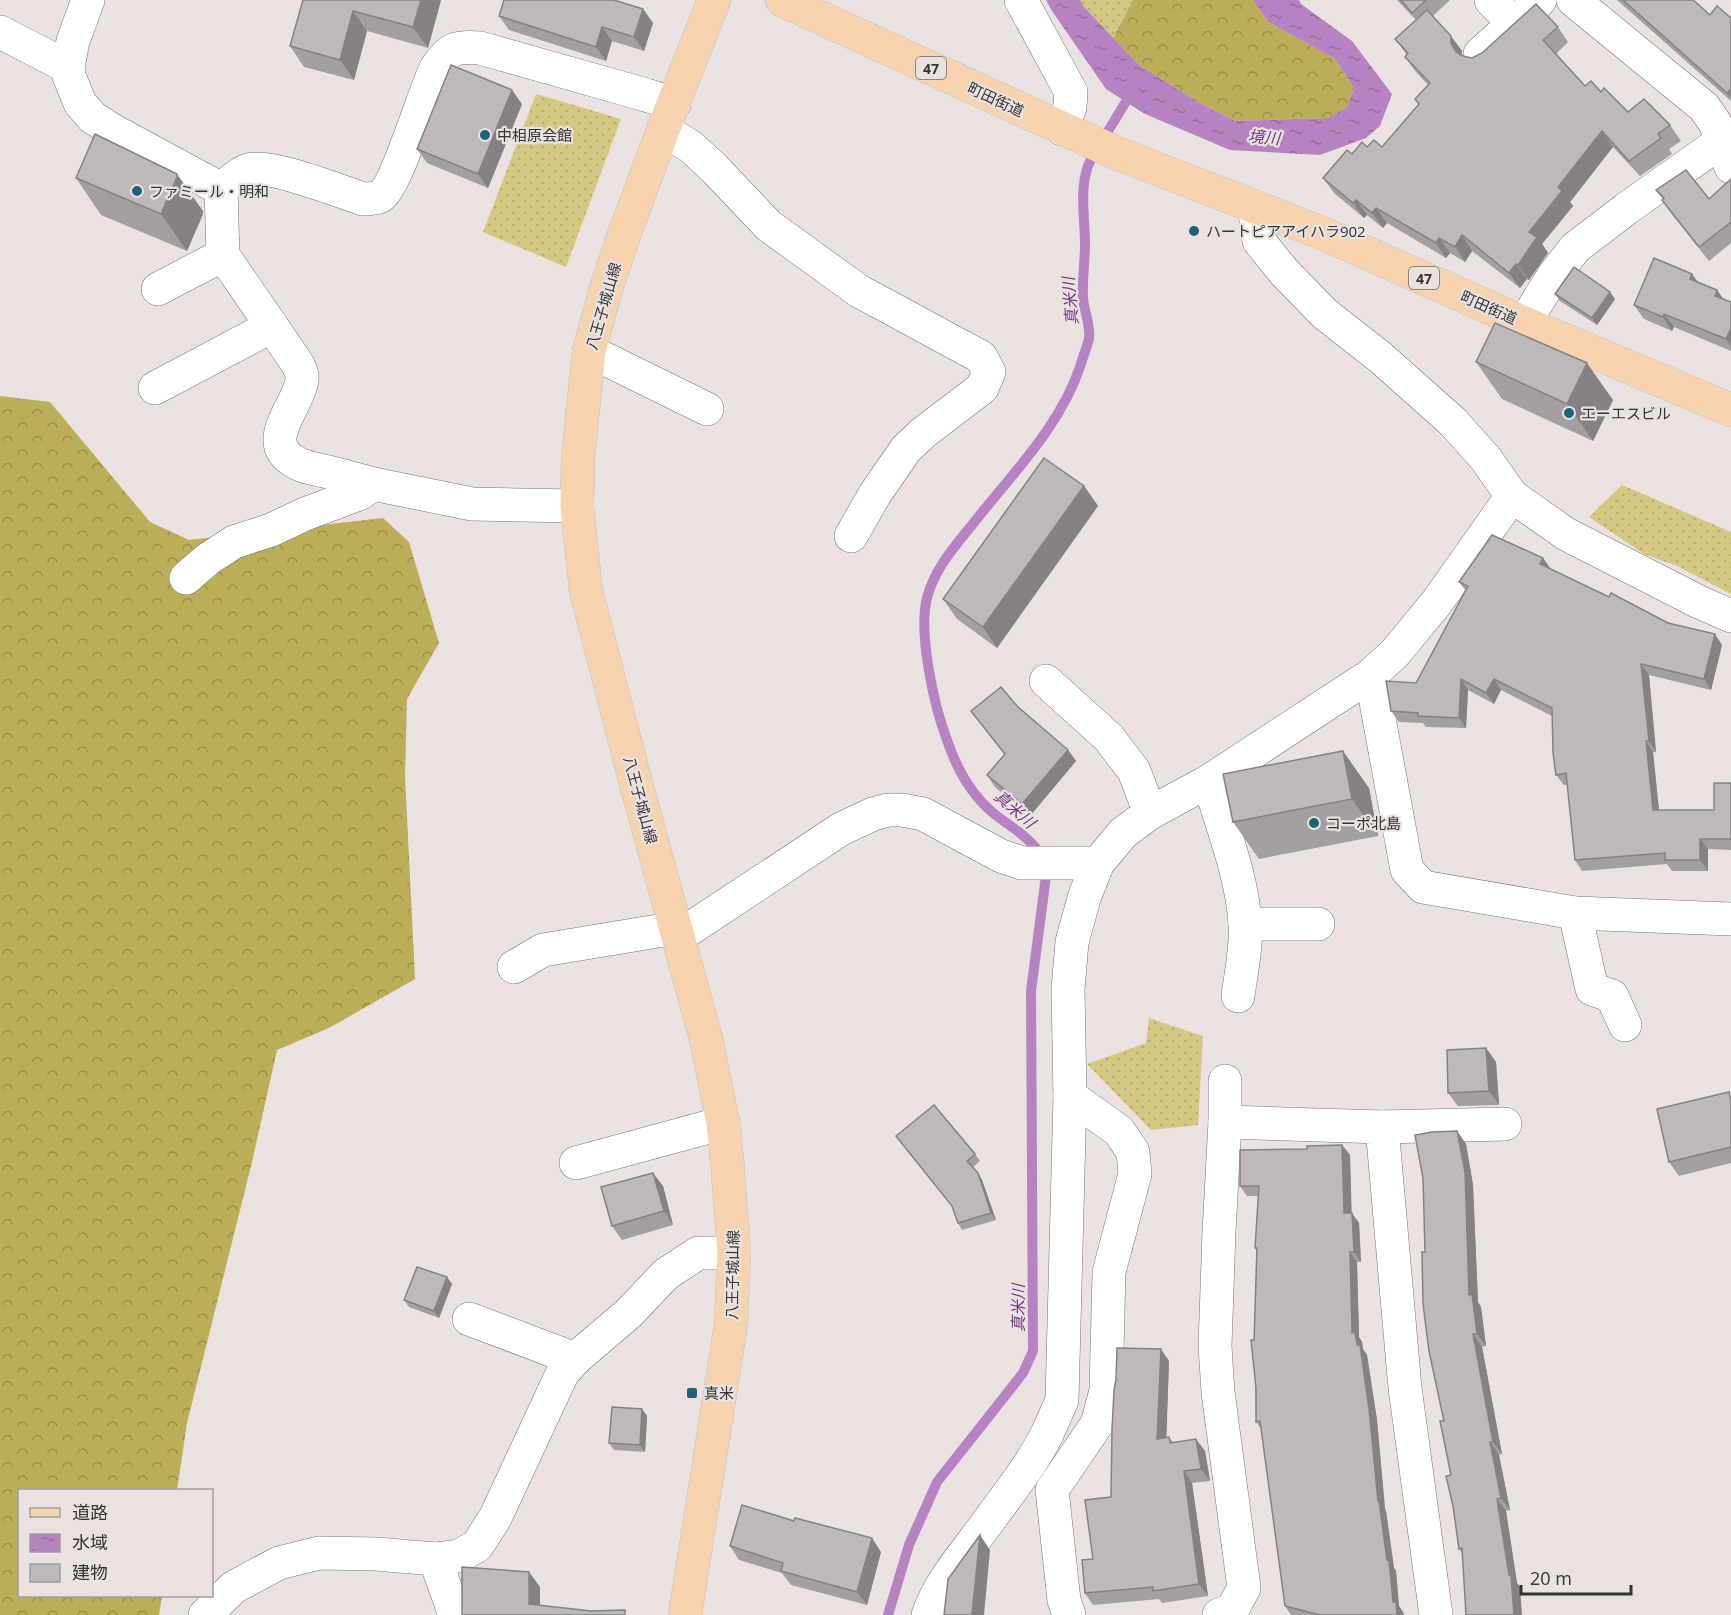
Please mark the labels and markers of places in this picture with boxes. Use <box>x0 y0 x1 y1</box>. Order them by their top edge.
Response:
place label: 中相原会館 <box>497 125 572 145</box>
marker: 中相原会館 <box>478 128 492 142</box>
place label: ファミール・明和 <box>149 181 269 201</box>
marker: ファミール・明和 <box>130 184 144 198</box>
place label: ハートピアアイハラ902 <box>1206 221 1366 241</box>
marker: ハートピアアイハラ902 <box>1187 224 1201 238</box>
place label: エーエスビル <box>1581 403 1671 423</box>
marker: エーエスビル <box>1562 406 1576 420</box>
place label: コーポ北島 <box>1326 813 1401 833</box>
marker: コーポ北島 <box>1307 816 1321 830</box>
place label: 真米 <box>704 1383 734 1403</box>
marker: 真米 <box>685 1386 699 1400</box>

